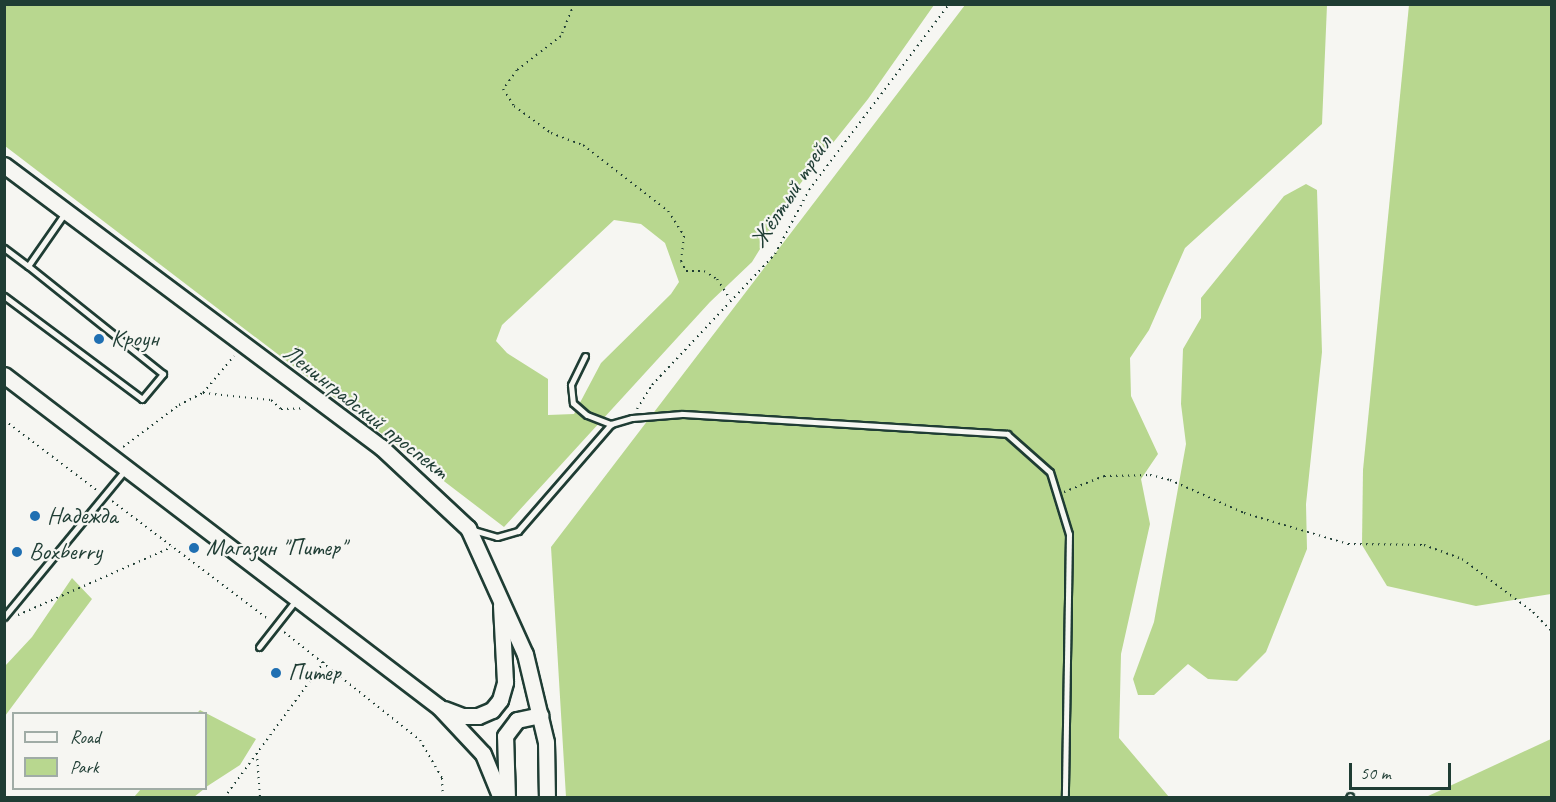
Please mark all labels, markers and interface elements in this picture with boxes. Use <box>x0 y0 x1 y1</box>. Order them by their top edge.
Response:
street label: Жёлтый трейл <box>744 131 838 253</box>
place label: Кроун <box>111 325 159 353</box>
marker: Кроун <box>92 332 106 346</box>
street label: Ленинградский проспект <box>277 338 455 486</box>
place label: Надежда <box>47 502 117 530</box>
marker: Надежда <box>28 509 42 523</box>
place label: Магазин "Питер" <box>206 534 346 562</box>
place label: Boxberry <box>29 538 102 566</box>
marker: Магазин "Питер" <box>187 541 201 555</box>
marker: Boxberry <box>10 545 24 559</box>
place label: Питер <box>288 659 340 687</box>
marker: Питер <box>269 666 283 680</box>
legend <box>12 712 207 790</box>
text: Road <box>70 726 100 748</box>
scale bar <box>1352 751 1454 789</box>
text: Park <box>70 756 99 778</box>
text: 50 m <box>1360 762 1391 784</box>

